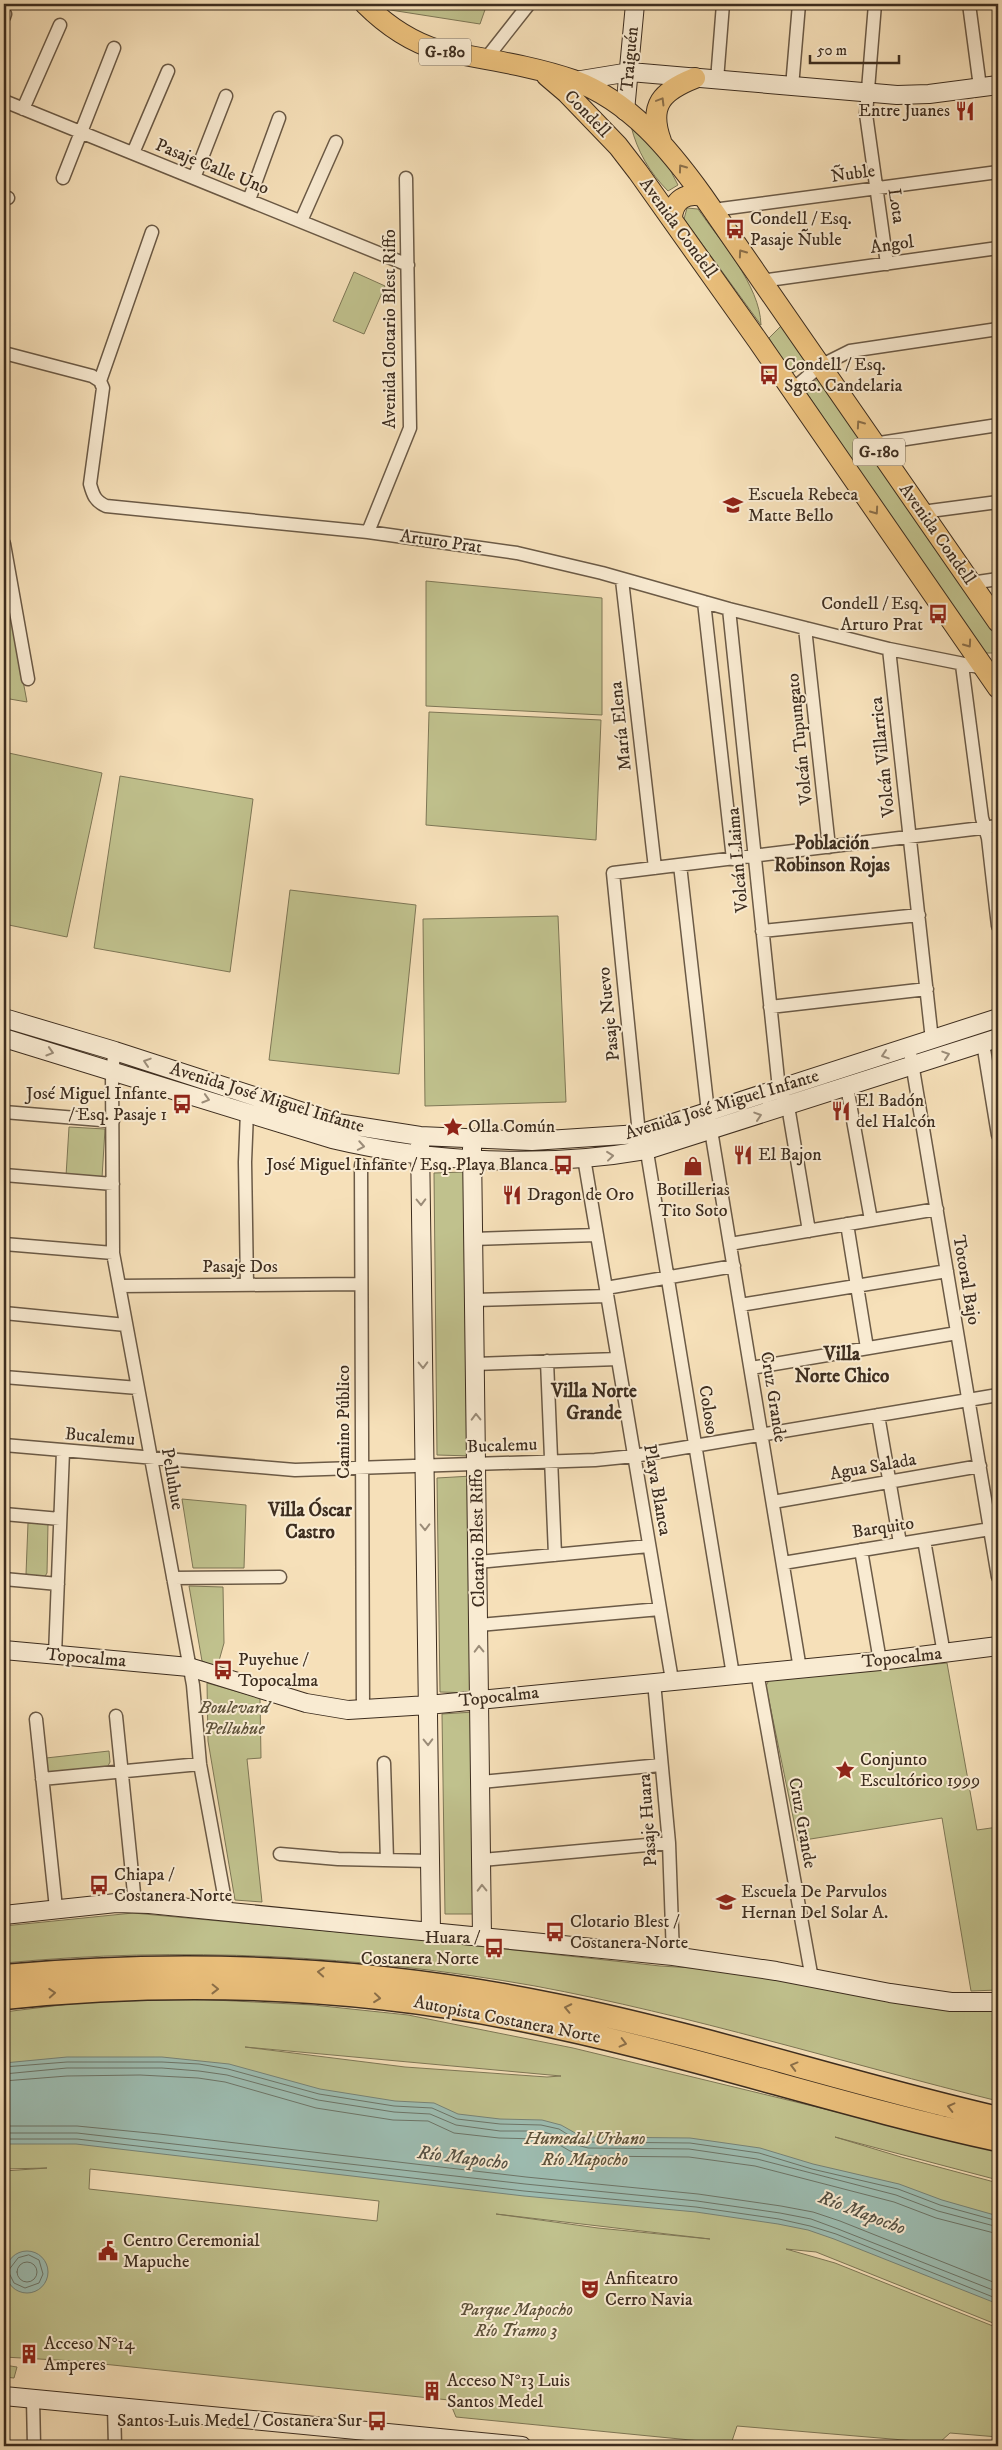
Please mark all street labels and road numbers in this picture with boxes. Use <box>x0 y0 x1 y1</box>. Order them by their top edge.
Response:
street label: Traiguén <box>616 25 644 92</box>
road number: G-180 <box>419 38 471 66</box>
street label: Condell <box>559 86 615 143</box>
street label: Pasaje Calle Uno <box>152 134 272 200</box>
street label: Ñuble <box>829 159 876 188</box>
street label: Avenida Condell <box>634 174 722 283</box>
street label: Lota <box>883 187 909 225</box>
street label: Avenida Clotario Blest Riffo <box>379 229 401 429</box>
street label: Angol <box>869 231 916 259</box>
road number: G-180 <box>853 438 905 466</box>
street label: Avenida Condell <box>894 479 980 589</box>
street label: Arturo Prat <box>399 525 484 559</box>
street label: Volcán Tupungato <box>782 672 818 807</box>
street label: María Elena <box>605 680 637 772</box>
street label: Volcán Villarrica <box>866 695 900 819</box>
street label: Volcán Llaima <box>722 806 754 914</box>
street label: Pasaje Nuevo <box>593 966 625 1062</box>
street label: Avenida José Miguel Infante <box>167 1058 367 1138</box>
street label: Avenida José Miguel Infante <box>622 1065 822 1145</box>
street label: Totoral Bajo <box>947 1233 985 1327</box>
street label: Pasaje Dos <box>202 1256 278 1278</box>
street label: Cruz Grande <box>755 1350 791 1444</box>
street label: Camino Público <box>333 1365 355 1479</box>
street label: Coloso <box>693 1384 723 1436</box>
street label: Bucalemu <box>64 1423 136 1451</box>
street label: Bucalemu <box>466 1434 538 1458</box>
street label: Playa Blanca <box>638 1443 676 1538</box>
street label: Pelluhue <box>156 1446 188 1512</box>
street label: Agua Salada <box>828 1449 918 1485</box>
street label: Clotario Blest Riffo <box>466 1468 490 1607</box>
street label: Barquito <box>850 1512 916 1544</box>
street label: Topocalma <box>861 1643 943 1673</box>
street label: Topocalma <box>45 1644 127 1672</box>
street label: Topocalma <box>458 1682 540 1712</box>
street label: Pasaje Huara <box>634 1773 662 1867</box>
street label: Cruz Grande <box>783 1776 821 1870</box>
street label: Autopista Costanera Norte <box>412 1991 602 2049</box>

